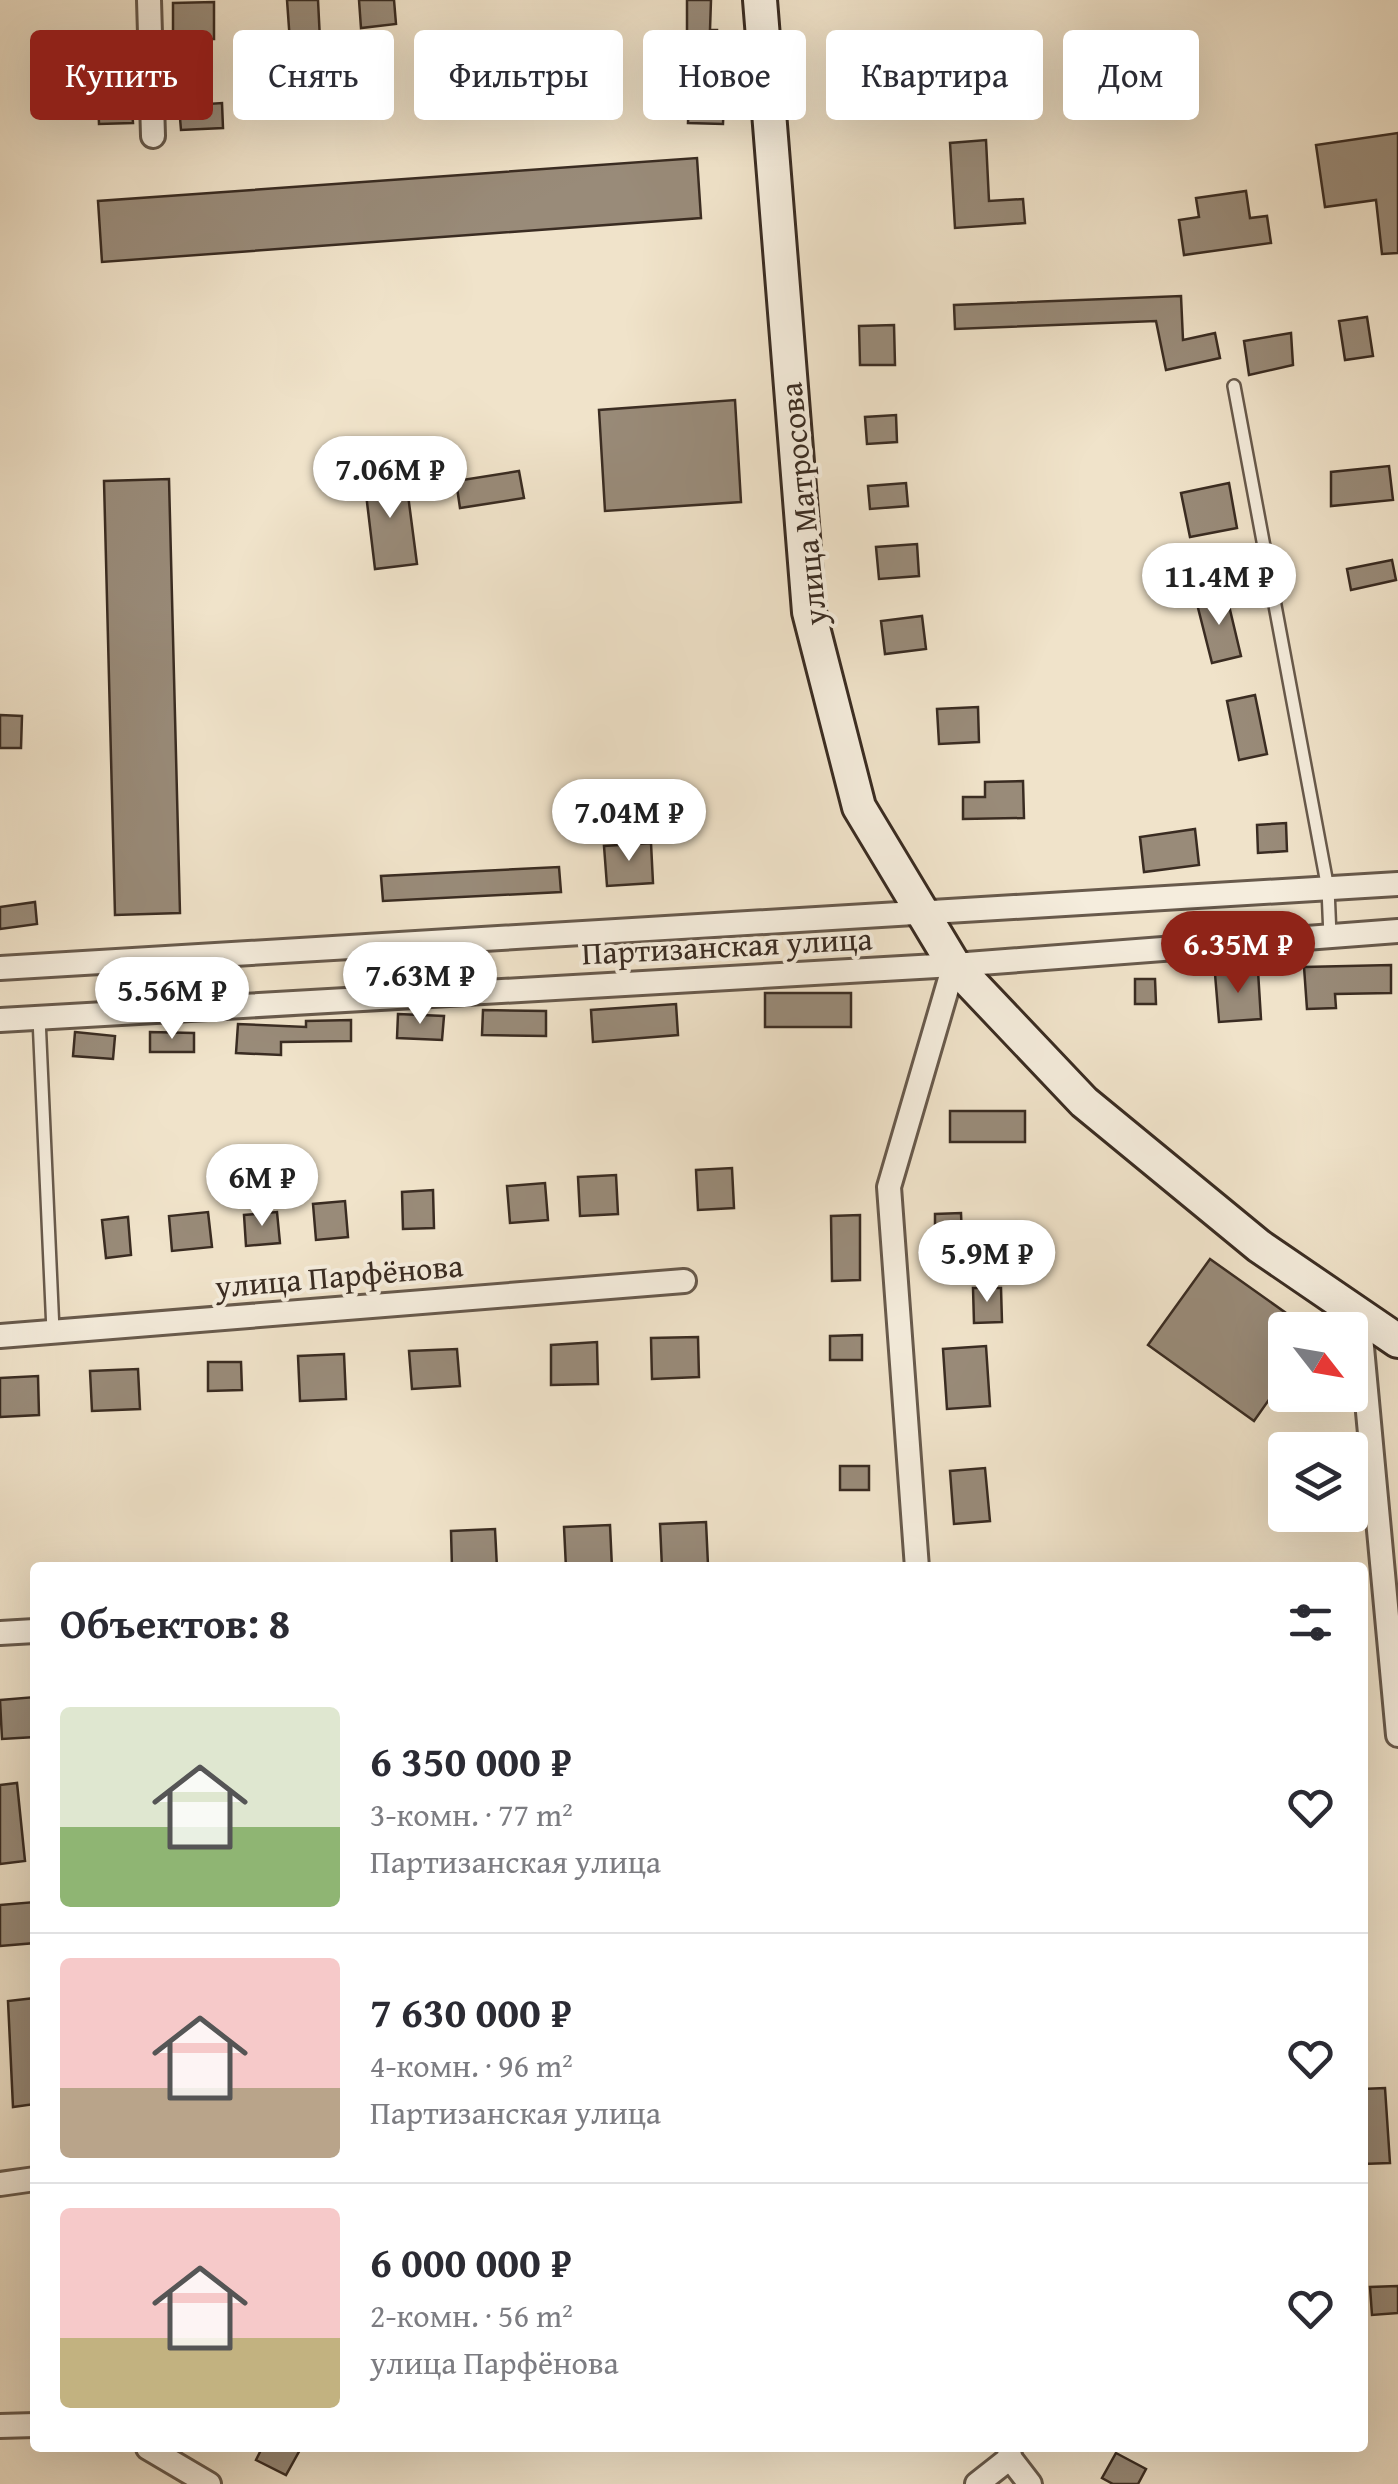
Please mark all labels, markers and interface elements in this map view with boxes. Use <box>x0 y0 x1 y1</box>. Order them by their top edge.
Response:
chip: Купить <box>30 30 213 120</box>
chip: Снять <box>233 30 394 120</box>
chip: Фильтры <box>414 30 623 120</box>
chip: Новое <box>643 30 806 120</box>
chip: Квартира <box>826 30 1043 120</box>
chip: Дом <box>1063 30 1199 120</box>
street label: улица Матросова <box>766 379 839 629</box>
pin: 7.06M ₽ <box>298 436 482 521</box>
text: 7.06M ₽ <box>335 445 445 492</box>
pin: 11.4M ₽ <box>1127 543 1311 628</box>
text: 11.4M ₽ <box>1164 552 1274 599</box>
pin: 7.04M ₽ <box>537 779 721 864</box>
text: 7.04M ₽ <box>574 788 684 835</box>
pin: 6.35M ₽ <box>1146 911 1330 996</box>
street label: Партизанская улица <box>580 914 874 977</box>
text: 6.35M ₽ <box>1183 920 1293 967</box>
pin: 7.63M ₽ <box>328 942 512 1027</box>
text: 7.63M ₽ <box>365 951 475 998</box>
pin: 5.56M ₽ <box>80 957 264 1042</box>
text: 5.56M ₽ <box>117 966 227 1013</box>
pin: 6M ₽ <box>203 1144 321 1229</box>
text: 6M ₽ <box>228 1153 296 1200</box>
pin: 5.9M ₽ <box>906 1220 1068 1305</box>
text: 5.9M ₽ <box>940 1229 1034 1276</box>
street label: улица Парфёнова <box>212 1241 466 1310</box>
north arrow <box>1268 1312 1368 1412</box>
map controls <box>1268 1312 1368 1532</box>
button: layers <box>1268 1432 1368 1532</box>
text: Объектов: 8 <box>60 1592 290 1653</box>
icon: filters <box>1283 1595 1338 1650</box>
text: 6 350 000 ₽ <box>370 1730 572 1791</box>
icon: home <box>140 1747 260 1867</box>
icon: heart <box>1283 1780 1338 1835</box>
text: 3-комн. · 77 m² <box>370 1791 573 1838</box>
text: Партизанская улица <box>370 1838 661 1885</box>
text: 7 630 000 ₽ <box>370 1981 572 2042</box>
icon: home <box>140 1998 260 2118</box>
icon: heart <box>1283 2031 1338 2086</box>
text: 4-комн. · 96 m² <box>370 2042 573 2089</box>
text: Партизанская улица <box>370 2089 661 2136</box>
text: 6 000 000 ₽ <box>370 2231 572 2292</box>
icon: home <box>140 2248 260 2368</box>
icon: heart <box>1283 2281 1338 2336</box>
text: 2-комн. · 56 m² <box>370 2292 573 2339</box>
text: улица Парфёнова <box>370 2339 619 2386</box>

